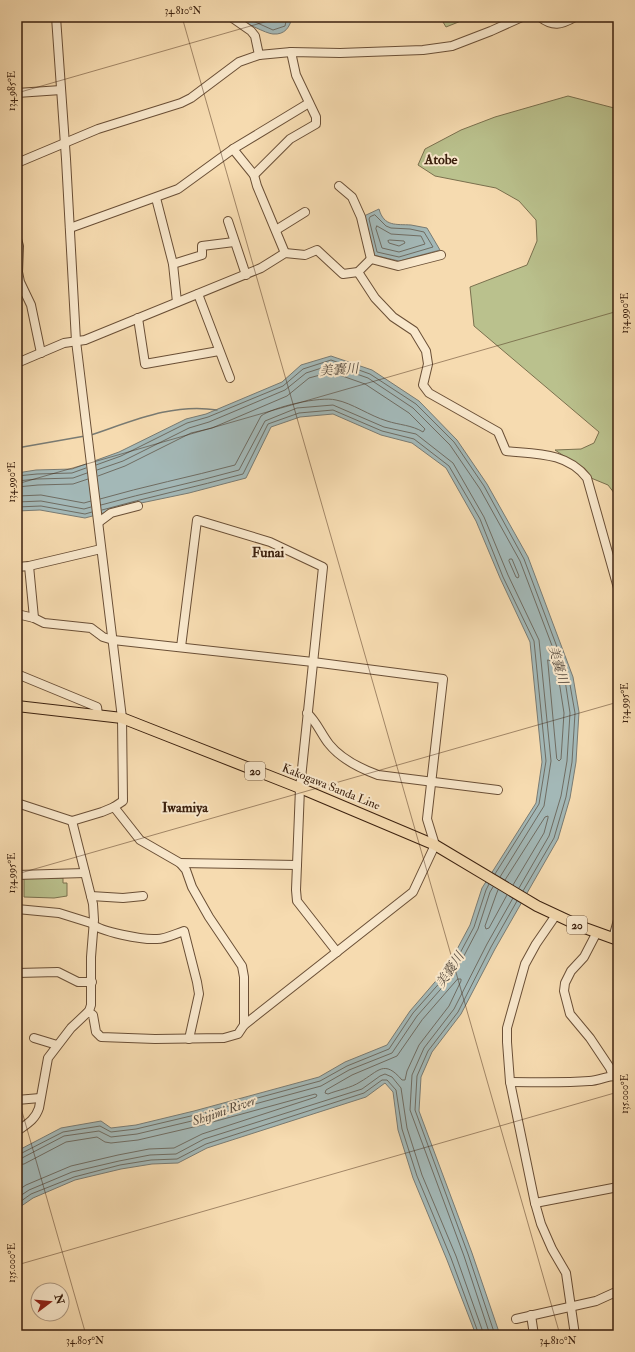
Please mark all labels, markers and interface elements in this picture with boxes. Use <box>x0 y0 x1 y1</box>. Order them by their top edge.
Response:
text: 34.810°N <box>164 5 202 17</box>
text: 134.985°E <box>6 71 18 111</box>
district label: Atobe <box>424 151 458 168</box>
text: 134.990°E <box>619 292 631 334</box>
water label: 美嚢川 <box>319 361 361 379</box>
text: 134.990°E <box>6 461 18 503</box>
district label: Funai <box>252 544 284 561</box>
water label: 美嚢川 <box>545 644 572 688</box>
text: 134.995°E <box>619 683 631 723</box>
street label: Kakogawa Sanda Line <box>280 760 382 814</box>
road number: 20 <box>245 762 265 780</box>
district label: Iwamiya <box>162 799 209 817</box>
text: 134.995°E <box>6 853 18 893</box>
road number: 20 <box>567 916 587 934</box>
water label: 美嚢川 <box>432 948 469 991</box>
text: 135.000°E <box>619 1074 631 1114</box>
water label: Shijimi River <box>189 1092 259 1130</box>
text: 135.000°E <box>6 1243 18 1283</box>
north arrow <box>30 1282 70 1322</box>
text: N <box>51 1292 67 1307</box>
text: 34.805°N <box>66 1335 104 1347</box>
text: 34.810°N <box>539 1335 577 1347</box>

